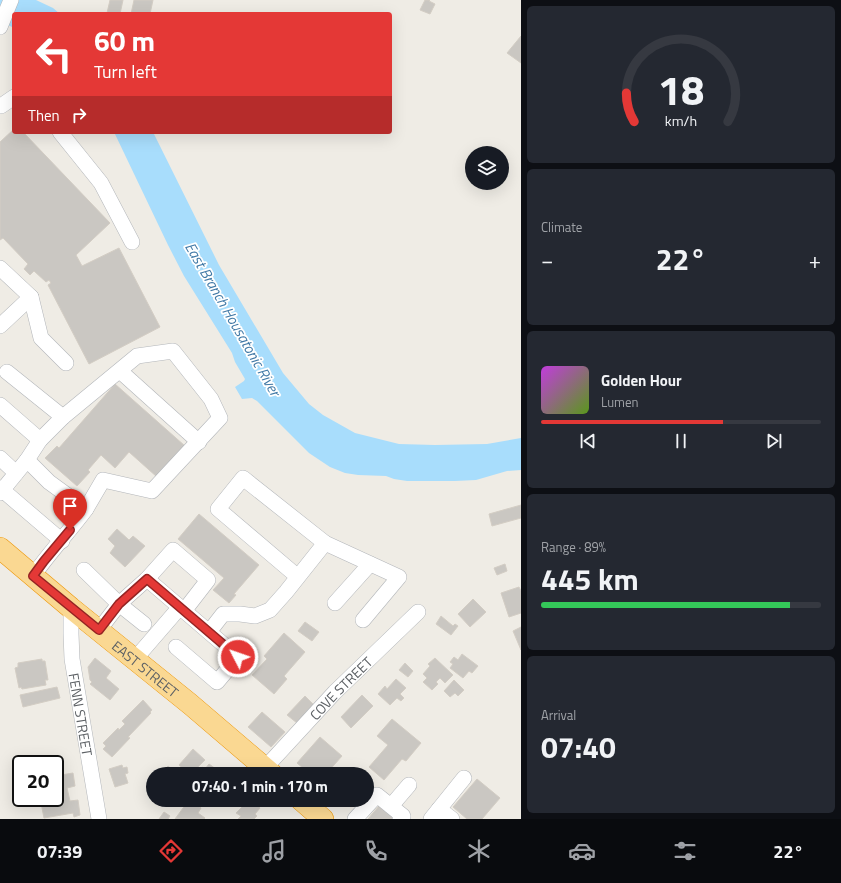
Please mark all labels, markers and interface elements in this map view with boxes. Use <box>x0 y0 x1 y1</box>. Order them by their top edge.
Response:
text: 60 m <box>94 19 155 62</box>
icon: left <box>28 28 80 80</box>
text: Turn left <box>94 58 157 85</box>
text: 18 <box>658 58 704 121</box>
text: Then <box>28 104 60 127</box>
icon: right <box>68 104 90 126</box>
text: km/h <box>665 110 697 132</box>
map controls <box>465 146 509 190</box>
button: layers <box>465 146 509 190</box>
text: Climate <box>541 217 582 237</box>
text: 22° <box>656 236 706 282</box>
water label: East Branch Housatonic River <box>179 238 288 402</box>
text: − <box>541 243 553 277</box>
text: + <box>809 243 821 277</box>
text: Golden Hour <box>601 369 682 392</box>
text: Lumen <box>601 392 638 412</box>
icon: previous <box>577 430 599 452</box>
icon: pause <box>670 430 692 452</box>
icon: next <box>763 430 785 452</box>
pin <box>53 489 87 530</box>
icon: arrive <box>59 495 81 517</box>
text: Range · 89% <box>541 537 606 557</box>
text: 445 km <box>541 556 639 602</box>
street label: EAST STREET <box>108 635 184 702</box>
position arrow <box>217 636 259 678</box>
street label: COVE STREET <box>304 651 377 724</box>
street label: FENN STREET <box>64 671 99 758</box>
text: Arrival <box>541 705 576 725</box>
text: 07:40 <box>541 724 616 770</box>
speed limit sign: 20 <box>12 755 64 807</box>
text: 07:40 · 1 min · 170 m <box>192 775 328 798</box>
icon: directions <box>157 837 185 865</box>
icon: music <box>260 837 288 865</box>
icon: phone <box>362 837 390 865</box>
icon: climate <box>465 837 493 865</box>
icon: car <box>568 837 596 865</box>
icon: filters <box>671 837 699 865</box>
text: 07:39 <box>37 838 82 865</box>
text: 22° <box>773 838 804 865</box>

